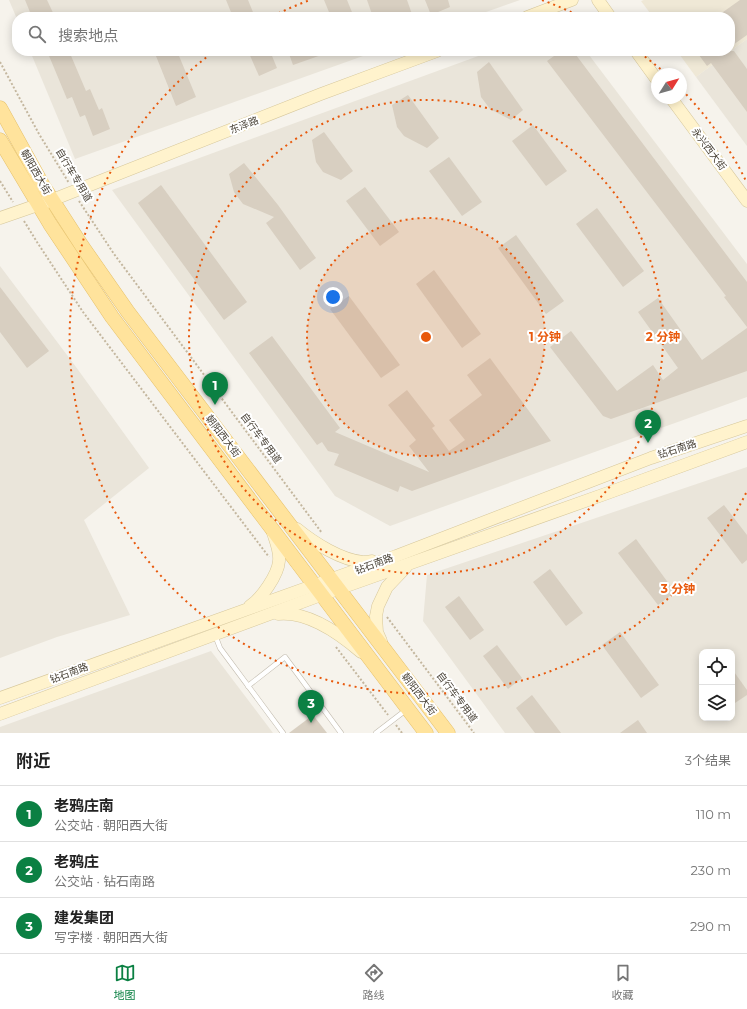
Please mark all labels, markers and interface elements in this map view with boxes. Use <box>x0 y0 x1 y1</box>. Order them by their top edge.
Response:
search box <box>12 12 735 56</box>
icon: search <box>26 23 48 45</box>
text: 搜索地点 <box>58 26 118 45</box>
north arrow <box>651 68 687 104</box>
street label: 东泽路 <box>228 114 260 136</box>
street label: 永兴西大街 <box>689 125 729 173</box>
street label: 自行车专用道 <box>53 146 95 204</box>
street label: 朝阳西大街 <box>18 147 54 197</box>
your location <box>323 287 343 307</box>
text: 1 分钟 <box>529 329 561 344</box>
text: 2 分钟 <box>646 329 680 344</box>
centre of rings <box>419 330 433 344</box>
pin: 1 <box>202 372 228 405</box>
street label: 自行车专用道 <box>238 410 284 466</box>
pin: 2 <box>635 410 661 443</box>
street label: 朝阳西大街 <box>203 412 243 460</box>
street label: 钻石南路 <box>656 437 698 461</box>
street label: 钻石南路 <box>353 551 395 577</box>
text: 3 分钟 <box>660 581 695 596</box>
map controls <box>699 649 735 721</box>
button: locate <box>699 649 735 685</box>
street label: 钻石南路 <box>48 660 90 686</box>
street label: 自行车专用道 <box>434 669 480 725</box>
street label: 朝阳西大街 <box>399 670 439 718</box>
button: layers <box>699 685 735 721</box>
pin: 3 <box>298 690 324 723</box>
text: 附近 <box>16 751 50 771</box>
text: 3个结果 <box>685 752 731 768</box>
text: 老鸦庄南 <box>54 796 114 815</box>
text: 1 <box>26 806 32 822</box>
text: 110 m <box>696 806 731 822</box>
text: 公交站 · 朝阳西大街 <box>54 817 168 833</box>
text: 老鸦庄 <box>54 852 99 871</box>
text: 2 <box>25 862 33 878</box>
text: 230 m <box>690 862 731 878</box>
text: 公交站 · 钻石南路 <box>54 873 155 889</box>
text: 建发集团 <box>54 908 114 927</box>
text: 3 <box>25 918 33 934</box>
text: 290 m <box>690 918 731 934</box>
text: 写字楼 · 朝阳西大街 <box>54 929 168 945</box>
tab: 地图 <box>114 962 136 1002</box>
tab: 路线 <box>363 962 385 1002</box>
tab: 收藏 <box>612 962 634 1002</box>

